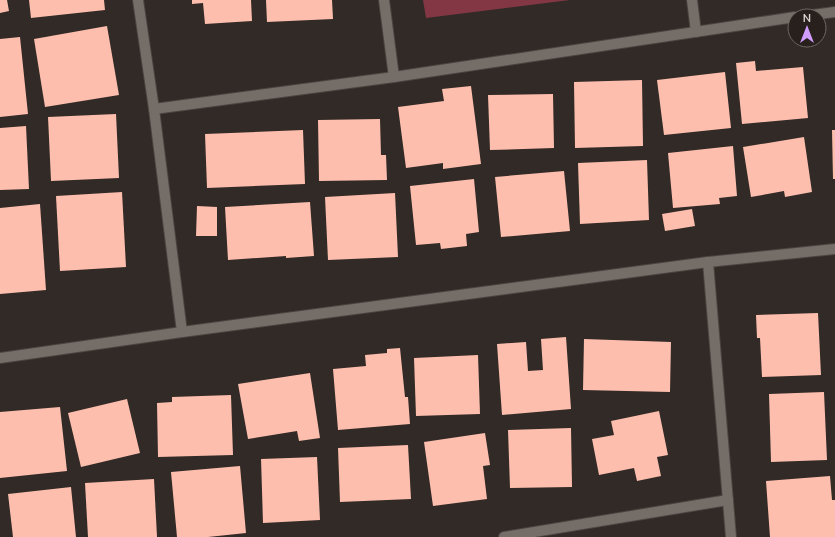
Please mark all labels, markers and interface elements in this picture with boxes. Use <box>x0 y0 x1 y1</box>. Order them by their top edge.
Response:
north arrow <box>787 8 827 48</box>
text: N <box>803 11 811 25</box>

